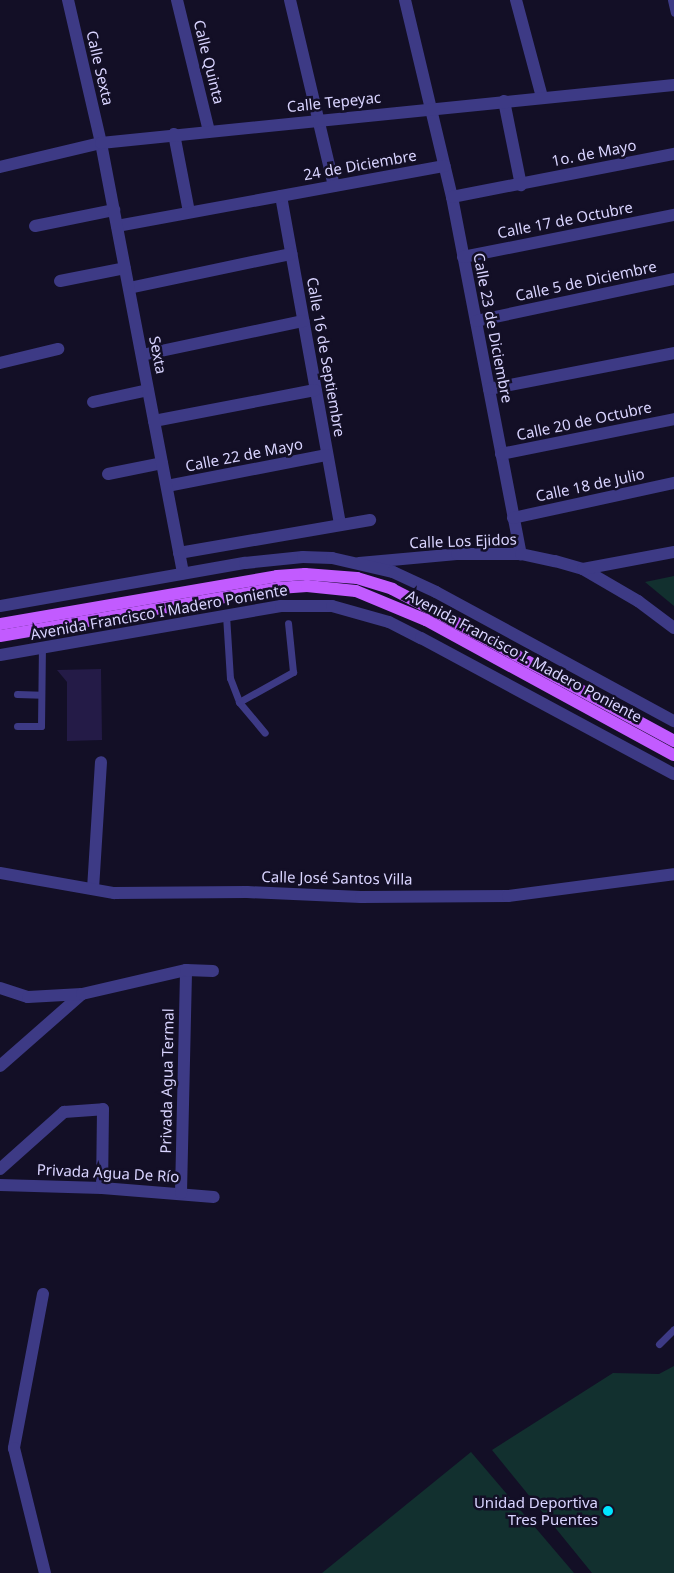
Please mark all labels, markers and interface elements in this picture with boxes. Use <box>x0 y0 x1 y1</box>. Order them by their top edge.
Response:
street label: Calle Quinta <box>190 18 228 106</box>
street label: Calle Sexta <box>83 29 117 107</box>
street label: Calle Tepeyac <box>286 88 382 116</box>
street label: 1o. de Mayo <box>550 136 638 170</box>
street label: 24 de Diciembre <box>302 146 418 184</box>
street label: Calle 17 de Octubre <box>496 198 634 242</box>
street label: Calle 23 de Diciembre <box>470 251 516 405</box>
street label: Calle 5 de Diciembre <box>514 257 658 305</box>
street label: Calle 16 de Septiembre <box>303 276 349 438</box>
street label: Sexta <box>146 335 170 375</box>
street label: Calle 20 de Octubre <box>515 398 653 444</box>
street label: Calle 22 de Mayo <box>184 435 304 475</box>
street label: Calle 18 de Julio <box>534 465 646 505</box>
street label: Calle Los Ejidos <box>409 530 517 552</box>
street label: Avenida Francisco I Madero Poniente <box>29 581 289 643</box>
street label: Avenida Francisco I. Madero Poniente <box>403 586 645 726</box>
street label: Calle José Santos Villa <box>261 868 413 888</box>
street label: Privada Agua Termal <box>157 1008 177 1154</box>
street label: Privada Agua De Río <box>36 1160 180 1186</box>
place label: Unidad Deportiva Tres Puentes <box>474 1493 598 1528</box>
marker: Unidad Deportiva Tres Puentes <box>602 1505 614 1517</box>

